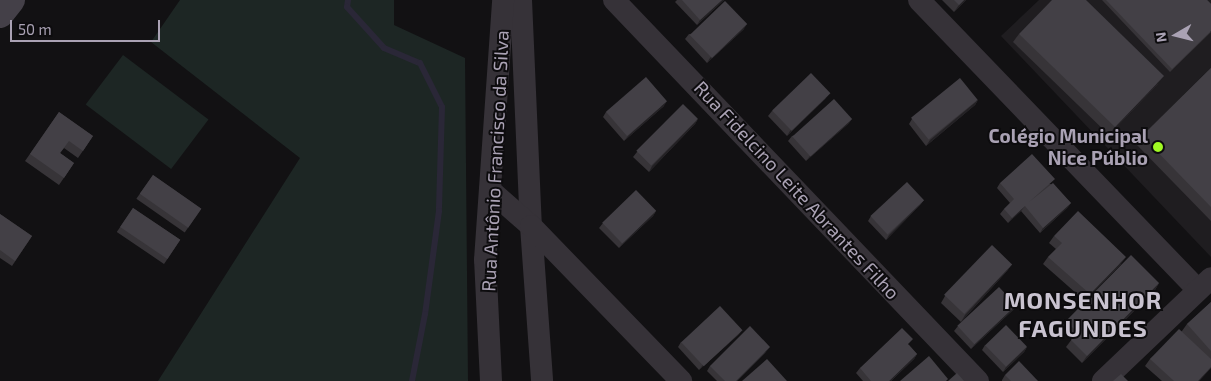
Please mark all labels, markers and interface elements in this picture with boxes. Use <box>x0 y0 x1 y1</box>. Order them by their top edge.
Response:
scale bar <box>12 10 162 42</box>
north arrow <box>1151 10 1201 60</box>
text: 50 m <box>18 20 52 38</box>
street label: Rua Antônio Francisco da Silva <box>477 29 513 293</box>
text: N <box>1152 31 1170 43</box>
street label: Rua Fidelcino Leite Abrantes Filho <box>689 76 905 304</box>
place label: Colégio Municipal Nice Públio <box>988 125 1148 169</box>
marker: Colégio Municipal Nice Públio <box>1152 141 1164 153</box>
district label: MONSENHOR FAGUNDES <box>1003 286 1163 342</box>

